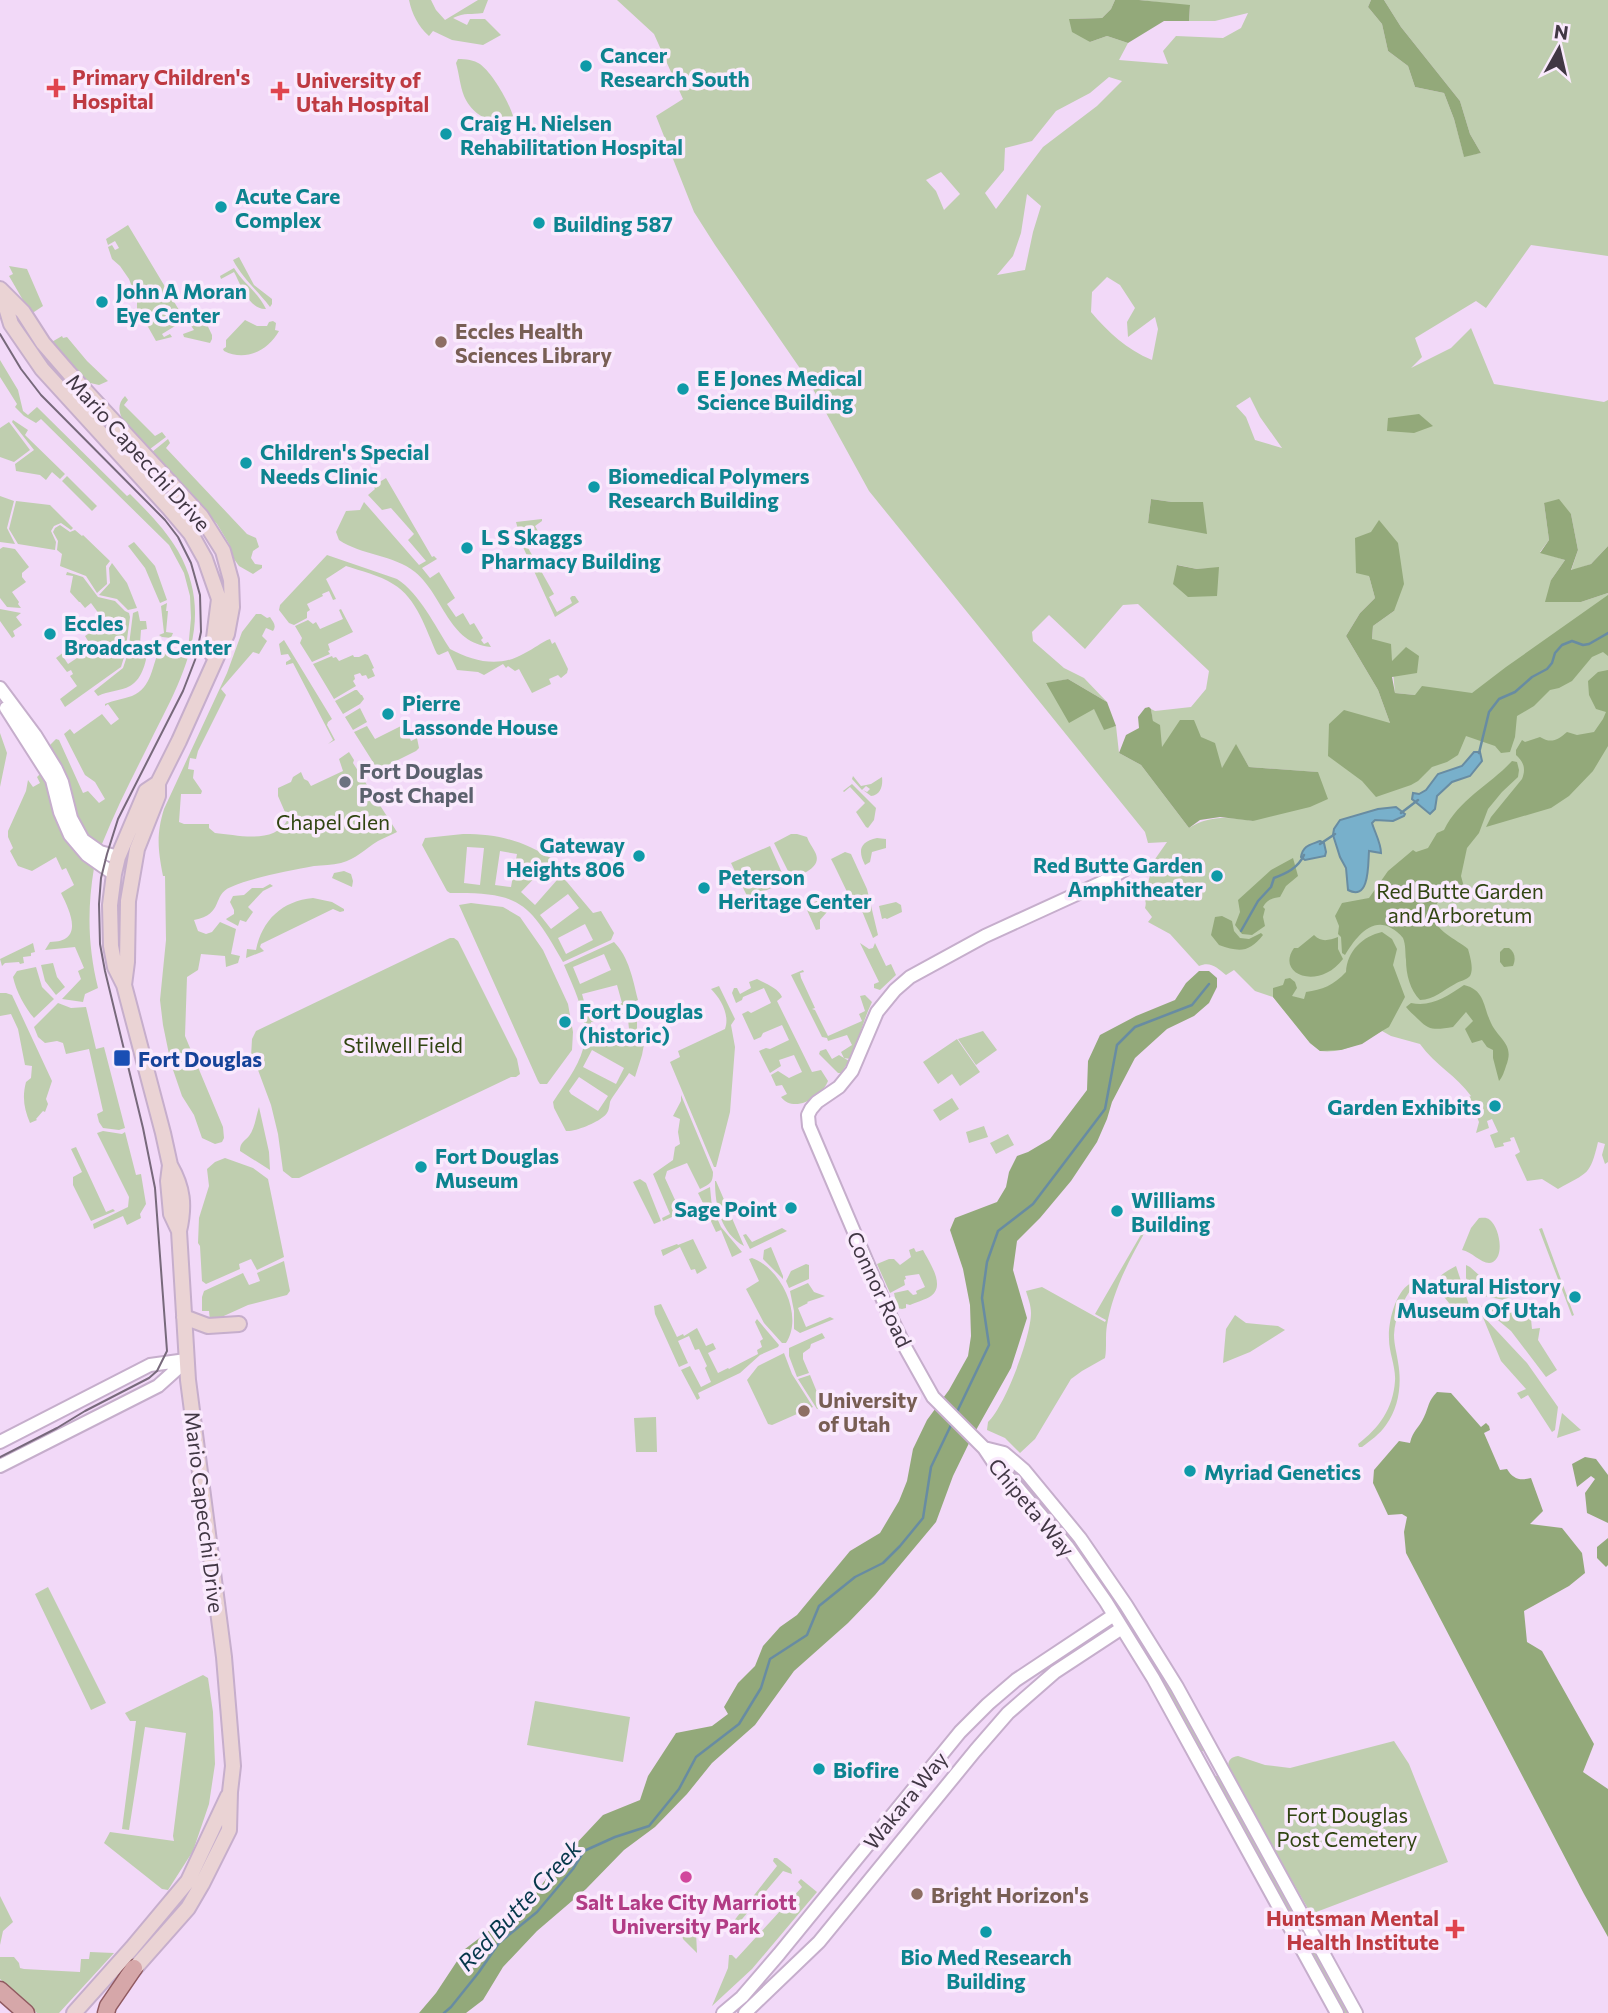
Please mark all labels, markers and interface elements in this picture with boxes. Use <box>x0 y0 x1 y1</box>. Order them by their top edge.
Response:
north arrow <box>1524 14 1594 84</box>
text: N <box>1553 19 1570 44</box>
place label: Cancer Research South <box>600 42 750 91</box>
marker: Cancer Research South <box>578 58 594 74</box>
place label: Primary Children's Hospital <box>72 64 250 113</box>
place label: University of Utah Hospital <box>296 67 429 116</box>
marker: Primary Children's Hospital <box>46 78 66 98</box>
marker: University of Utah Hospital <box>270 81 290 101</box>
place label: Craig H. Nielsen Rehabilitation Hospital <box>460 110 683 159</box>
marker: Craig H. Nielsen Rehabilitation Hospital <box>438 126 454 142</box>
place label: Acute Care Complex <box>235 183 340 232</box>
marker: Acute Care Complex <box>213 199 229 215</box>
place label: Building 587 <box>553 211 673 236</box>
marker: Building 587 <box>531 215 547 231</box>
place label: John A Moran Eye Center <box>116 278 247 327</box>
marker: John A Moran Eye Center <box>94 294 110 310</box>
place label: Eccles Health Sciences Library <box>455 318 613 367</box>
marker: Eccles Health Sciences Library <box>433 334 449 350</box>
place label: E E Jones Medical Science Building <box>697 365 863 414</box>
street label: Mario Capecchi Drive <box>62 368 216 536</box>
marker: E E Jones Medical Science Building <box>675 381 691 397</box>
place label: Children's Special Needs Clinic <box>260 439 429 488</box>
marker: Children's Special Needs Clinic <box>238 455 254 471</box>
place label: Biomedical Polymers Research Building <box>608 463 810 512</box>
marker: Biomedical Polymers Research Building <box>586 479 602 495</box>
place label: L S Skaggs Pharmacy Building <box>481 524 661 573</box>
marker: L S Skaggs Pharmacy Building <box>459 540 475 556</box>
place label: Eccles Broadcast Center <box>64 610 232 659</box>
marker: Eccles Broadcast Center <box>42 626 58 642</box>
place label: Pierre Lassonde House <box>402 690 558 739</box>
marker: Pierre Lassonde House <box>380 706 396 722</box>
place label: Fort Douglas Post Chapel <box>359 758 483 807</box>
marker: Fort Douglas Post Chapel <box>337 774 353 790</box>
park label: Chapel Glen <box>276 809 390 834</box>
place label: Gateway Heights 806 <box>506 832 625 881</box>
marker: Gateway Heights 806 <box>631 848 647 864</box>
place label: Red Butte Garden Amphitheater <box>1033 852 1203 901</box>
place label: Peterson Heritage Center <box>718 864 872 913</box>
marker: Red Butte Garden Amphitheater <box>1209 868 1225 884</box>
park label: Red Butte Garden and Arboretum <box>1376 878 1544 927</box>
marker: Peterson Heritage Center <box>696 880 712 896</box>
place label: Fort Douglas (historic) <box>579 998 703 1047</box>
marker: Fort Douglas (historic) <box>557 1014 573 1030</box>
park label: Stilwell Field <box>343 1032 463 1057</box>
place label: Fort Douglas <box>138 1046 262 1071</box>
marker: Fort Douglas <box>112 1048 132 1068</box>
place label: Garden Exhibits <box>1327 1094 1481 1119</box>
marker: Garden Exhibits <box>1487 1098 1503 1114</box>
place label: Fort Douglas Museum <box>435 1143 559 1192</box>
marker: Fort Douglas Museum <box>413 1159 429 1175</box>
place label: Williams Building <box>1131 1187 1216 1236</box>
place label: Sage Point <box>674 1196 777 1221</box>
marker: Sage Point <box>783 1200 799 1216</box>
marker: Williams Building <box>1109 1203 1125 1219</box>
street label: Connor Road <box>842 1227 918 1351</box>
place label: Natural History Museum Of Utah <box>1397 1273 1561 1322</box>
marker: Natural History Museum Of Utah <box>1567 1289 1583 1305</box>
place label: University of Utah <box>818 1387 918 1436</box>
marker: University of Utah <box>796 1403 812 1419</box>
street label: Mario Capecchi Drive <box>180 1410 230 1614</box>
street label: Chipeta Way <box>984 1453 1080 1561</box>
place label: Myriad Genetics <box>1204 1459 1361 1484</box>
marker: Myriad Genetics <box>1182 1463 1198 1479</box>
street label: Wakara Way <box>858 1746 952 1854</box>
place label: Biofire <box>833 1757 899 1782</box>
marker: Biofire <box>811 1761 827 1777</box>
park label: Fort Douglas Post Cemetery <box>1277 1802 1418 1851</box>
water label: Red Butte Creek <box>451 1833 587 1976</box>
marker: Salt Lake City Marriott University Park <box>678 1869 694 1885</box>
place label: Bright Horizon's <box>931 1882 1089 1907</box>
marker: Bright Horizon's <box>909 1886 925 1902</box>
place label: Salt Lake City Marriott University Park <box>575 1889 797 1938</box>
place label: Huntsman Mental Health Institute <box>1266 1905 1439 1954</box>
marker: Huntsman Mental Health Institute <box>1445 1919 1465 1939</box>
marker: Bio Med Research Building <box>978 1924 994 1940</box>
place label: Bio Med Research Building <box>900 1944 1072 1993</box>

